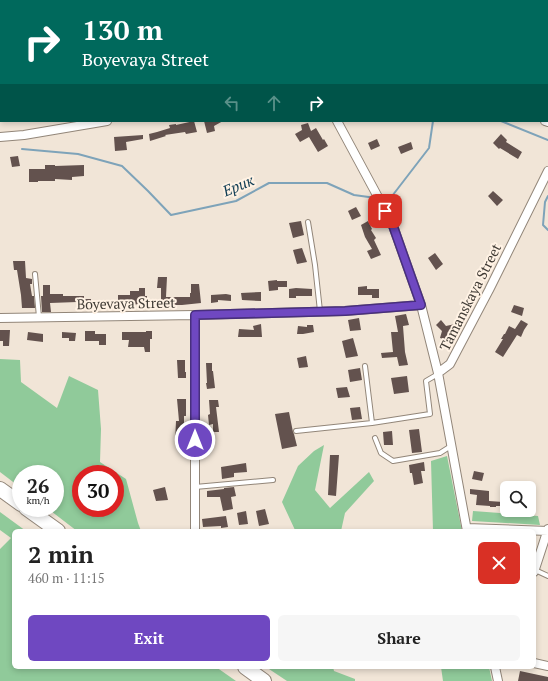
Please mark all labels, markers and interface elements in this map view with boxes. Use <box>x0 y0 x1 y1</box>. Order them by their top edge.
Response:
text: 130 m <box>82 11 163 48</box>
icon: right <box>16 16 68 68</box>
text: Boyevaya Street <box>82 47 209 71</box>
icon: left <box>221 92 243 114</box>
icon: ahead <box>263 92 285 114</box>
icon: right <box>305 92 327 114</box>
water label: Ерик <box>218 169 257 201</box>
pin <box>368 194 402 228</box>
icon: arrive <box>374 200 396 222</box>
street label: Tamanskaya Street <box>435 239 506 354</box>
street label: Boyevaya Street <box>76 293 176 313</box>
position arrow <box>174 419 216 461</box>
speed limit sign: 30 <box>72 465 124 517</box>
text: 26 <box>27 472 49 499</box>
map controls <box>500 481 536 517</box>
button: search <box>500 481 536 517</box>
text: km/h <box>26 494 50 507</box>
text: 2 min <box>28 538 94 570</box>
button: close <box>478 542 520 584</box>
text: 460 m · 11:15 <box>28 569 105 587</box>
button: Exit <box>28 615 270 661</box>
button: Share <box>278 615 520 661</box>

